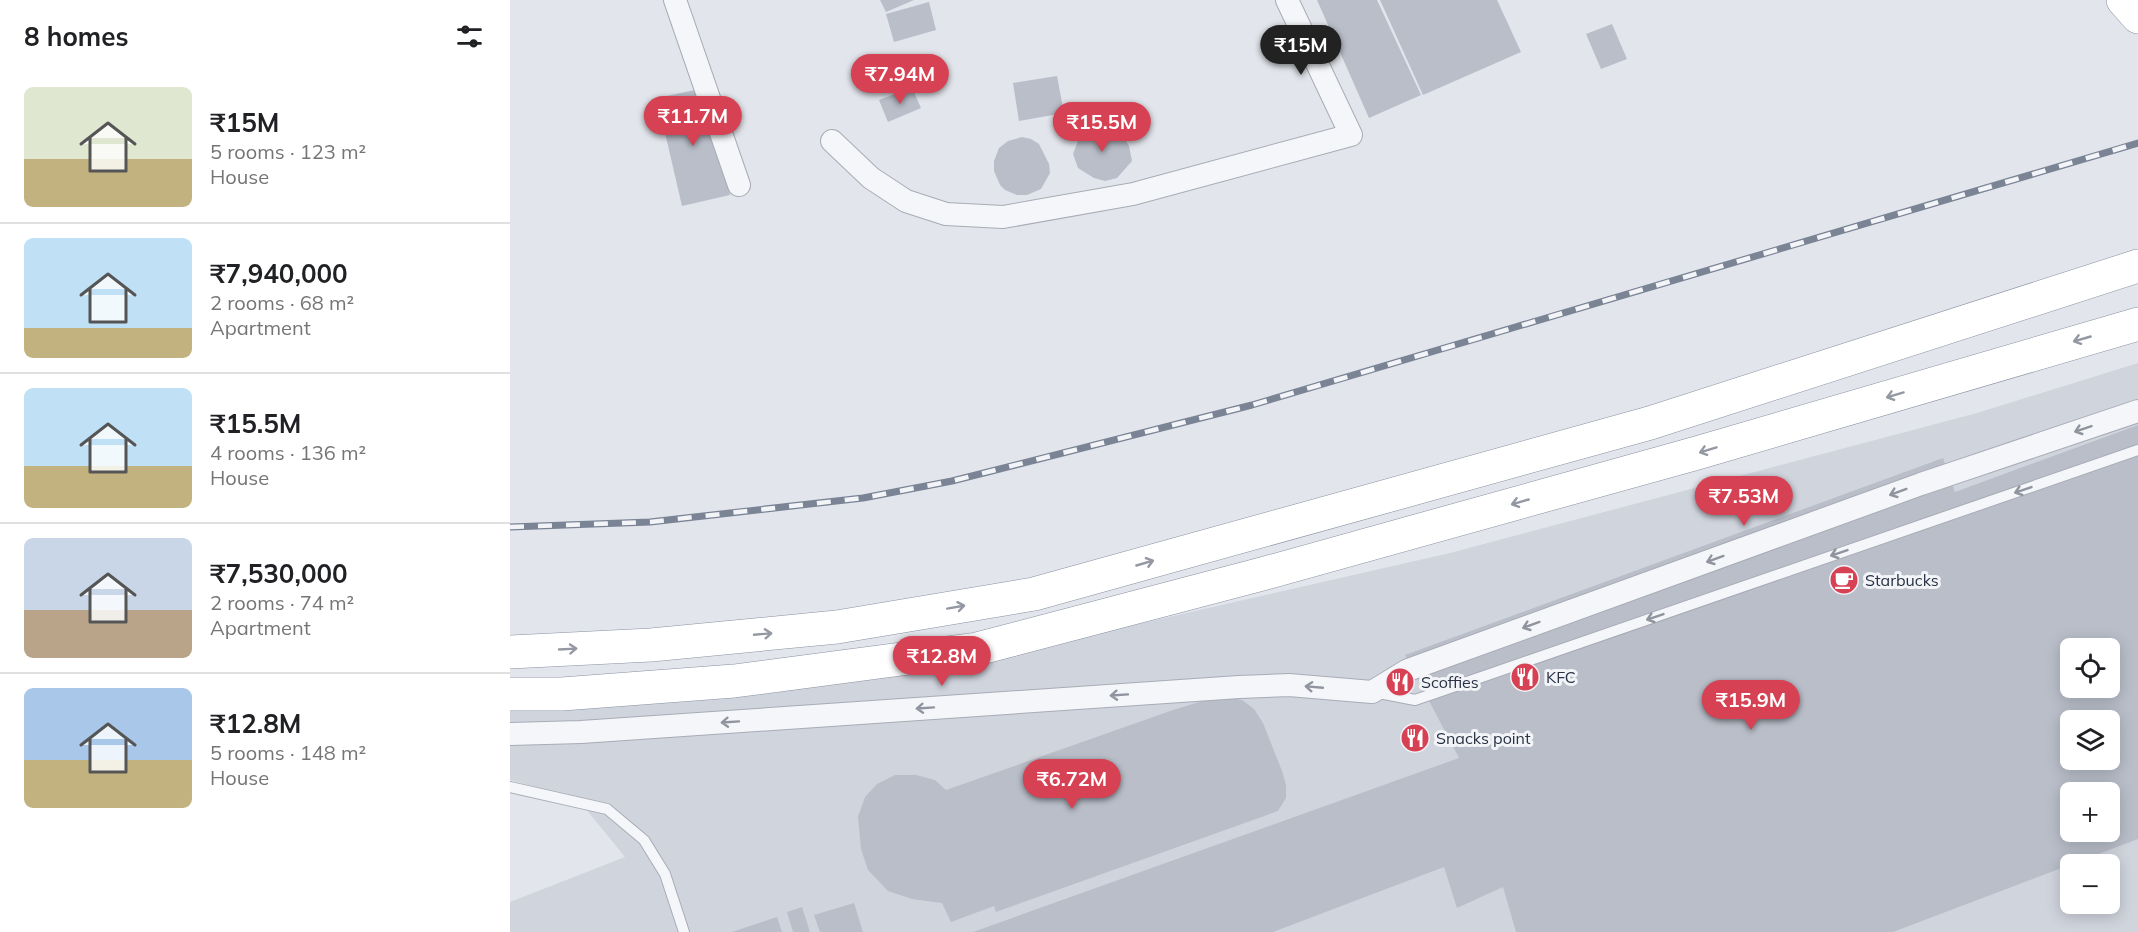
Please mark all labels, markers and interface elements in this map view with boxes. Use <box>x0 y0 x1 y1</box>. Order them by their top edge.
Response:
text: 8 homes <box>24 20 128 53</box>
icon: filters <box>453 20 486 53</box>
pin: ₹15M <box>1265 25 1337 76</box>
text: ₹15M <box>1274 32 1328 57</box>
pin: ₹7.94M <box>851 54 949 105</box>
text: ₹7.94M <box>865 61 935 86</box>
pin: ₹11.7M <box>644 96 742 147</box>
pin: ₹15.5M <box>1053 102 1151 153</box>
text: ₹11.7M <box>658 103 728 128</box>
text: ₹15M <box>210 106 279 139</box>
text: ₹15.5M <box>1067 109 1137 134</box>
icon: home <box>72 111 144 183</box>
text: 5 rooms · 123 m² <box>210 139 366 164</box>
text: House <box>210 164 269 189</box>
text: ₹7,940,000 <box>210 257 348 290</box>
icon: home <box>72 262 144 334</box>
text: 2 rooms · 68 m² <box>210 290 354 315</box>
text: Apartment <box>210 315 311 340</box>
one-way arrow <box>2072 334 2091 345</box>
one-way arrow <box>1885 389 1904 401</box>
text: ₹15.5M <box>210 407 301 440</box>
icon: home <box>72 412 144 484</box>
one-way arrow <box>2074 425 2092 436</box>
text: 4 rooms · 136 m² <box>210 440 366 465</box>
one-way arrow <box>1698 445 1717 456</box>
text: House <box>210 465 269 490</box>
pin: ₹7.53M <box>1695 476 1793 527</box>
text: ₹7.53M <box>1709 483 1779 508</box>
one-way arrow <box>2014 485 2033 496</box>
one-way arrow <box>1889 488 1908 499</box>
one-way arrow <box>1511 497 1530 508</box>
one-way arrow <box>1830 549 1849 560</box>
one-way arrow <box>1706 554 1724 565</box>
text: ₹7,530,000 <box>210 557 348 590</box>
one-way arrow <box>1136 557 1155 568</box>
icon: home <box>72 562 144 634</box>
cafe icon: Starbucks <box>1828 564 1860 596</box>
place label: Starbucks <box>1865 570 1939 590</box>
text: 2 rooms · 74 m² <box>210 590 354 615</box>
one-way arrow <box>945 601 965 612</box>
one-way arrow <box>1646 613 1665 624</box>
text: Apartment <box>210 615 311 640</box>
one-way arrow <box>1523 621 1541 632</box>
one-way arrow <box>752 628 772 639</box>
pin: ₹12.8M <box>893 636 991 687</box>
map controls <box>2060 638 2120 914</box>
button: locate <box>2060 638 2120 698</box>
one-way arrow <box>558 643 578 654</box>
text: ₹12.8M <box>907 643 977 668</box>
restaurant icon: KFC <box>1509 661 1541 693</box>
restaurant icon: Scoffies <box>1384 666 1416 698</box>
place label: KFC <box>1546 667 1576 687</box>
place label: Scoffies <box>1421 672 1479 692</box>
pin: ₹15.9M <box>1702 680 1800 731</box>
one-way arrow <box>1304 681 1324 692</box>
text: ₹15.9M <box>1716 687 1786 712</box>
one-way arrow <box>1110 690 1130 701</box>
one-way arrow <box>915 703 935 714</box>
text: ₹12.8M <box>210 707 301 740</box>
button: layers <box>2060 710 2120 770</box>
icon: home <box>72 712 144 784</box>
one-way arrow <box>721 716 740 727</box>
restaurant icon: Snacks point <box>1399 722 1431 754</box>
place label: Snacks point <box>1436 728 1531 748</box>
text: 5 rooms · 148 m² <box>210 740 366 765</box>
pin: ₹6.72M <box>1023 759 1121 810</box>
text: House <box>210 765 269 790</box>
text: ₹6.72M <box>1037 766 1107 791</box>
button: + <box>2060 782 2120 842</box>
button: − <box>2060 854 2120 914</box>

